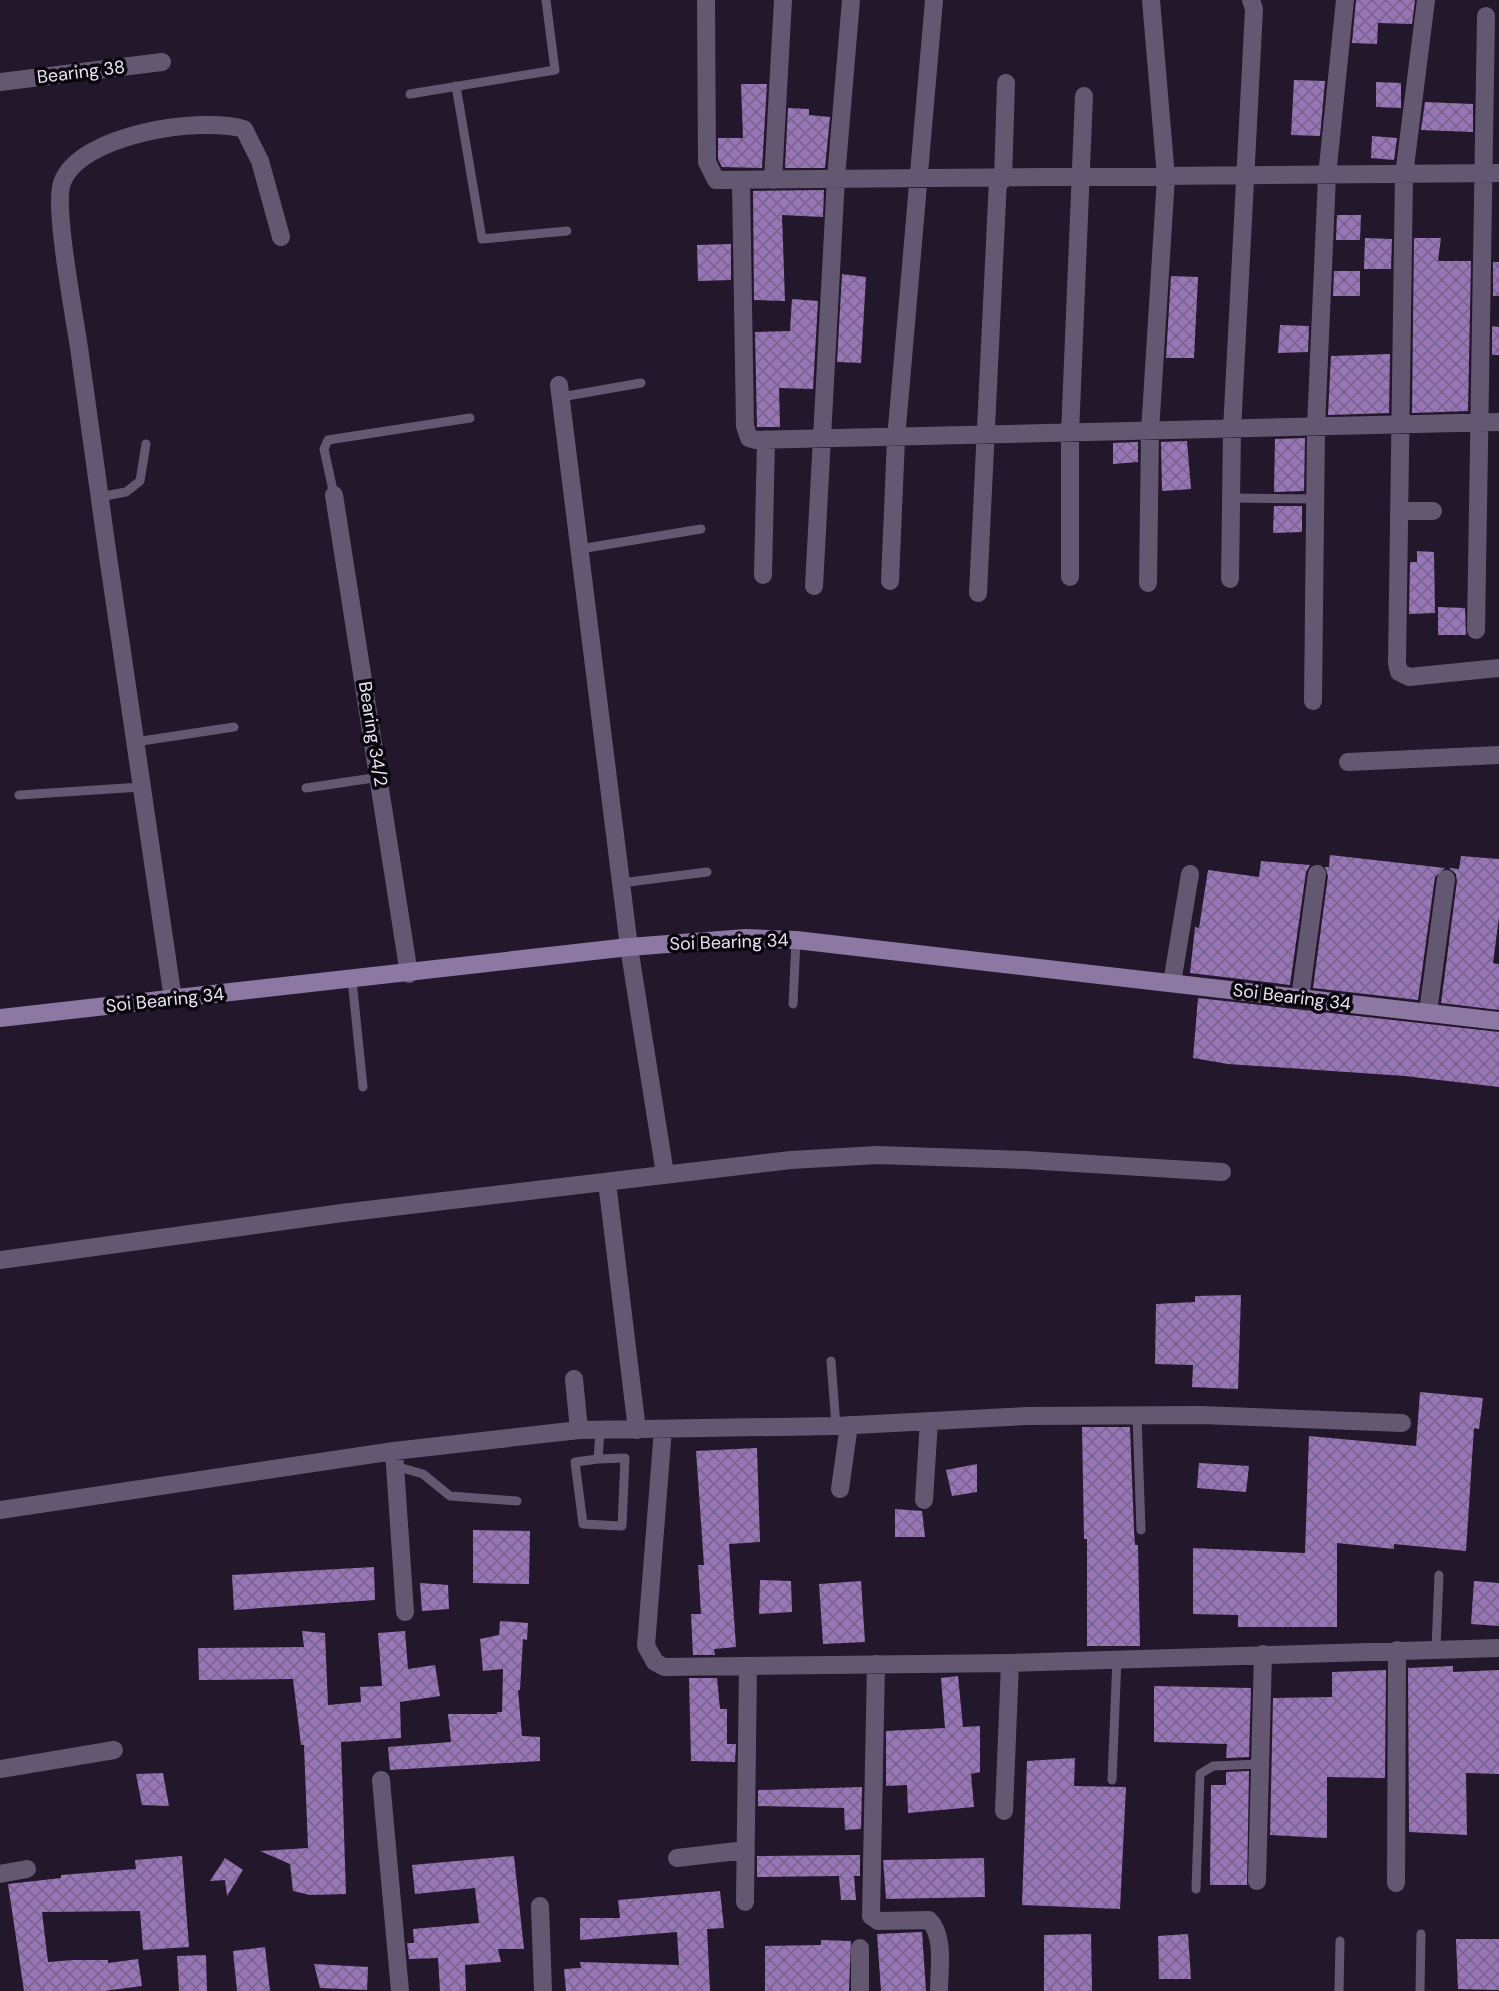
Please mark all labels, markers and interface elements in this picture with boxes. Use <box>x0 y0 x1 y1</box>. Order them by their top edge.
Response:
street label: Bearing 38 <box>36 55 126 89</box>
street label: Bearing 34/2 <box>353 680 393 788</box>
street label: Soi Bearing 34 <box>669 928 789 956</box>
street label: Soi Bearing 34 <box>1232 978 1352 1016</box>
street label: Soi Bearing 34 <box>105 982 225 1018</box>

